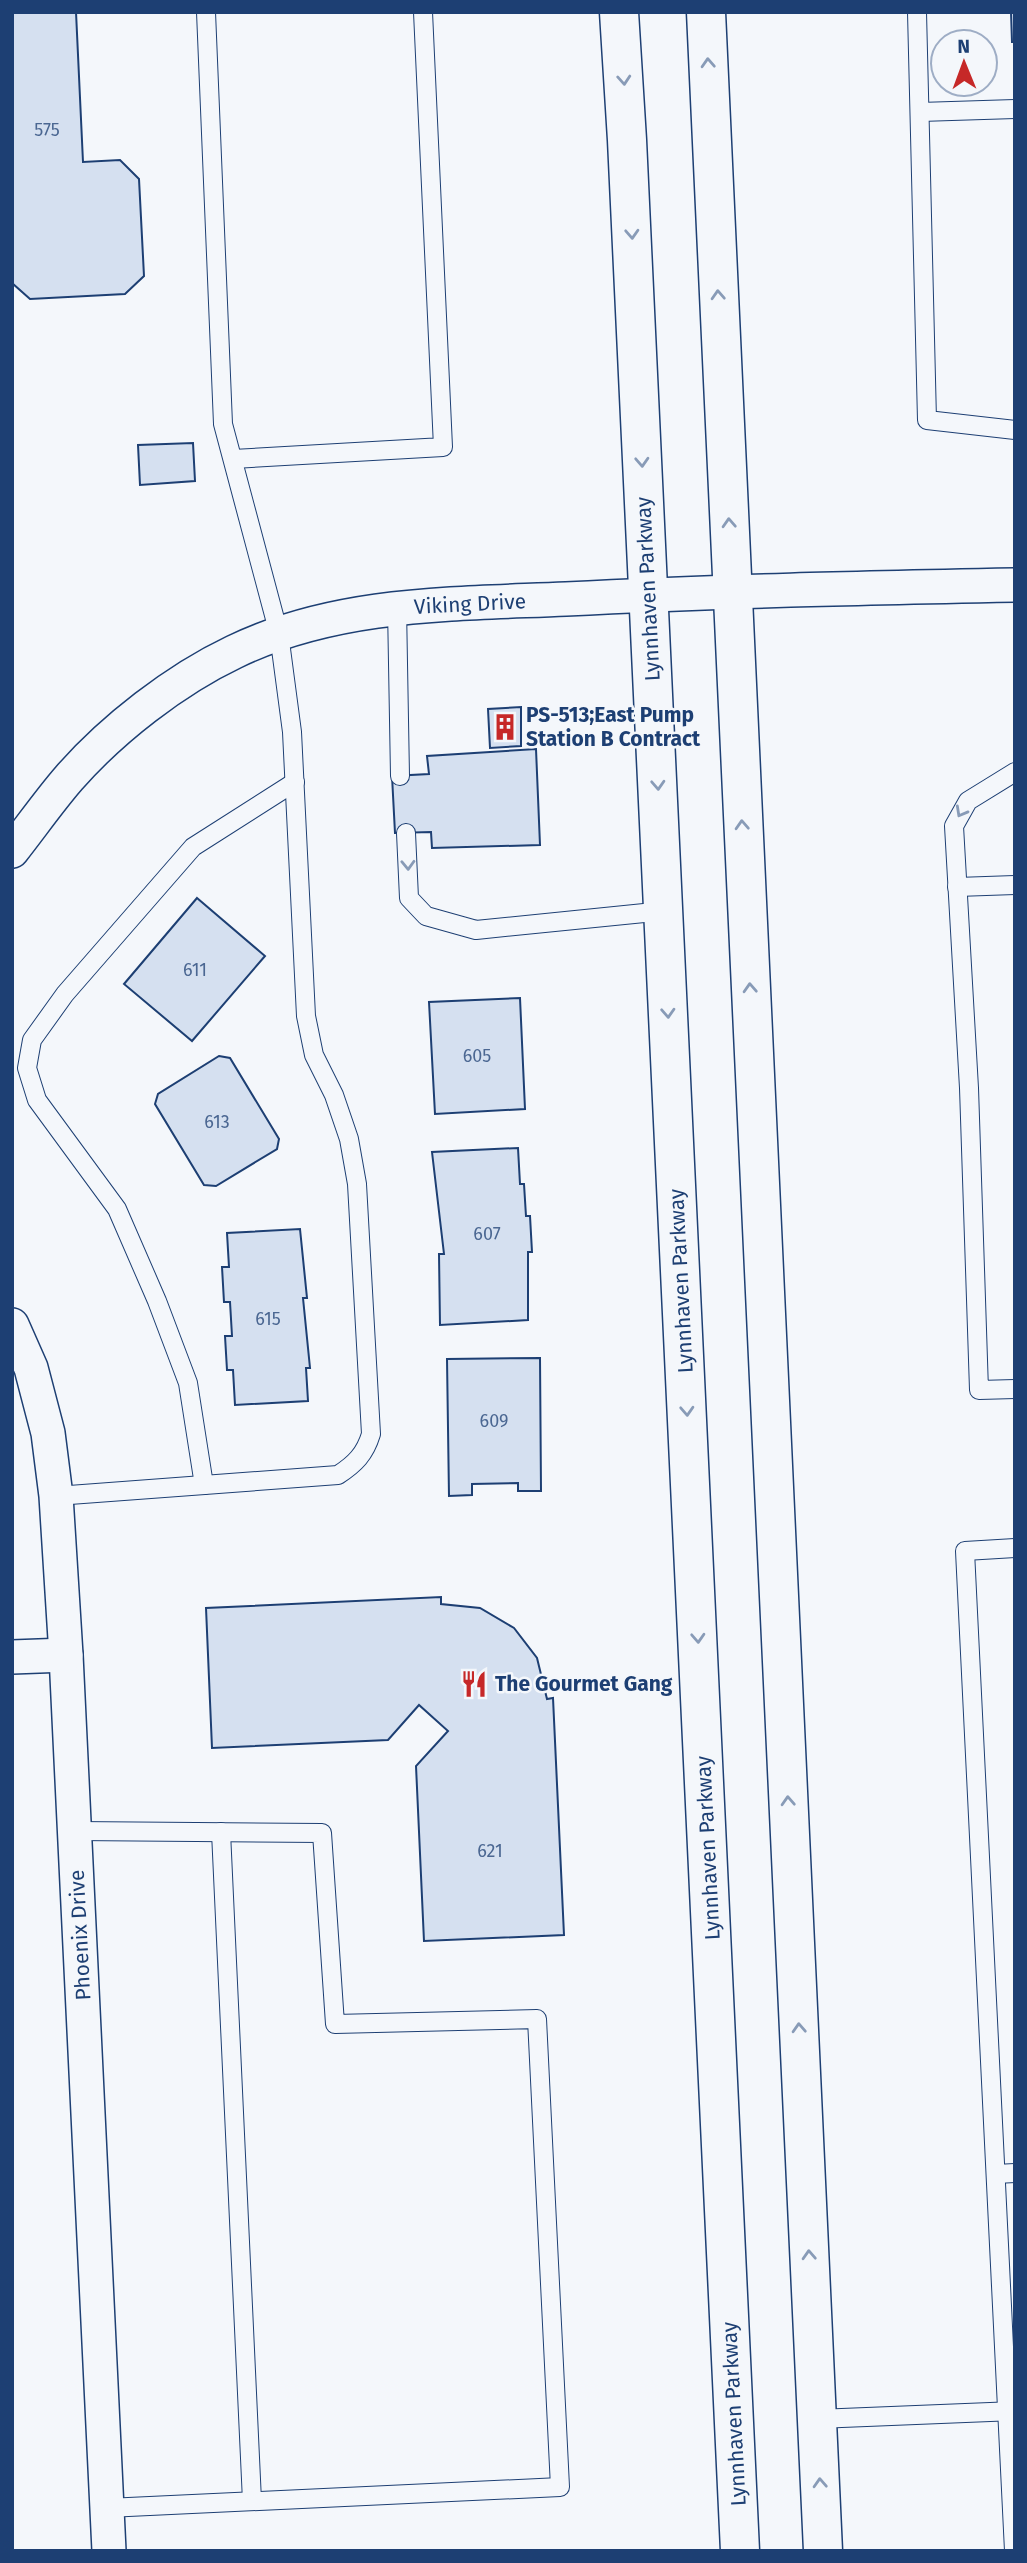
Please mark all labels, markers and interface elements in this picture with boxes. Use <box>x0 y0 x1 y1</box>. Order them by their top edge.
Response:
north arrow <box>929 28 999 98</box>
text: N <box>957 35 970 58</box>
one-way arrow <box>701 57 716 68</box>
one-way arrow <box>616 75 631 86</box>
house number: 575 <box>34 119 60 141</box>
one-way arrow <box>624 229 639 240</box>
one-way arrow <box>711 290 726 301</box>
one-way arrow <box>635 456 650 467</box>
street label: Lynnhaven Parkway <box>630 496 666 682</box>
one-way arrow <box>721 517 736 528</box>
street label: Viking Drive <box>413 588 527 620</box>
place label: PS-513;East Pump Station B Contract <box>526 702 701 752</box>
building icon: PS-513;East Pump Station B Contract <box>490 712 520 742</box>
one-way arrow <box>650 780 665 791</box>
one-way arrow <box>956 805 969 818</box>
one-way arrow <box>735 819 750 830</box>
one-way arrow <box>400 860 415 871</box>
house number: 611 <box>183 959 207 981</box>
one-way arrow <box>743 982 758 993</box>
one-way arrow <box>661 1007 676 1018</box>
house number: 605 <box>463 1045 491 1067</box>
house number: 613 <box>204 1111 230 1133</box>
street label: Lynnhaven Parkway <box>663 1188 699 1374</box>
house number: 607 <box>473 1223 501 1245</box>
house number: 615 <box>255 1308 281 1330</box>
one-way arrow <box>679 1406 694 1417</box>
house number: 609 <box>480 1410 508 1432</box>
one-way arrow <box>690 1633 705 1644</box>
restaurant icon: The Gourmet Gang <box>459 1669 489 1699</box>
place label: The Gourmet Gang <box>495 1671 673 1697</box>
street label: Lynnhaven Parkway <box>690 1755 726 1941</box>
one-way arrow <box>781 1795 796 1806</box>
house number: 621 <box>477 1840 503 1862</box>
street label: Phoenix Drive <box>64 1869 96 2001</box>
one-way arrow <box>791 2022 806 2033</box>
one-way arrow <box>802 2250 817 2261</box>
street label: Lynnhaven Parkway <box>716 2321 752 2507</box>
one-way arrow <box>812 2477 827 2488</box>

